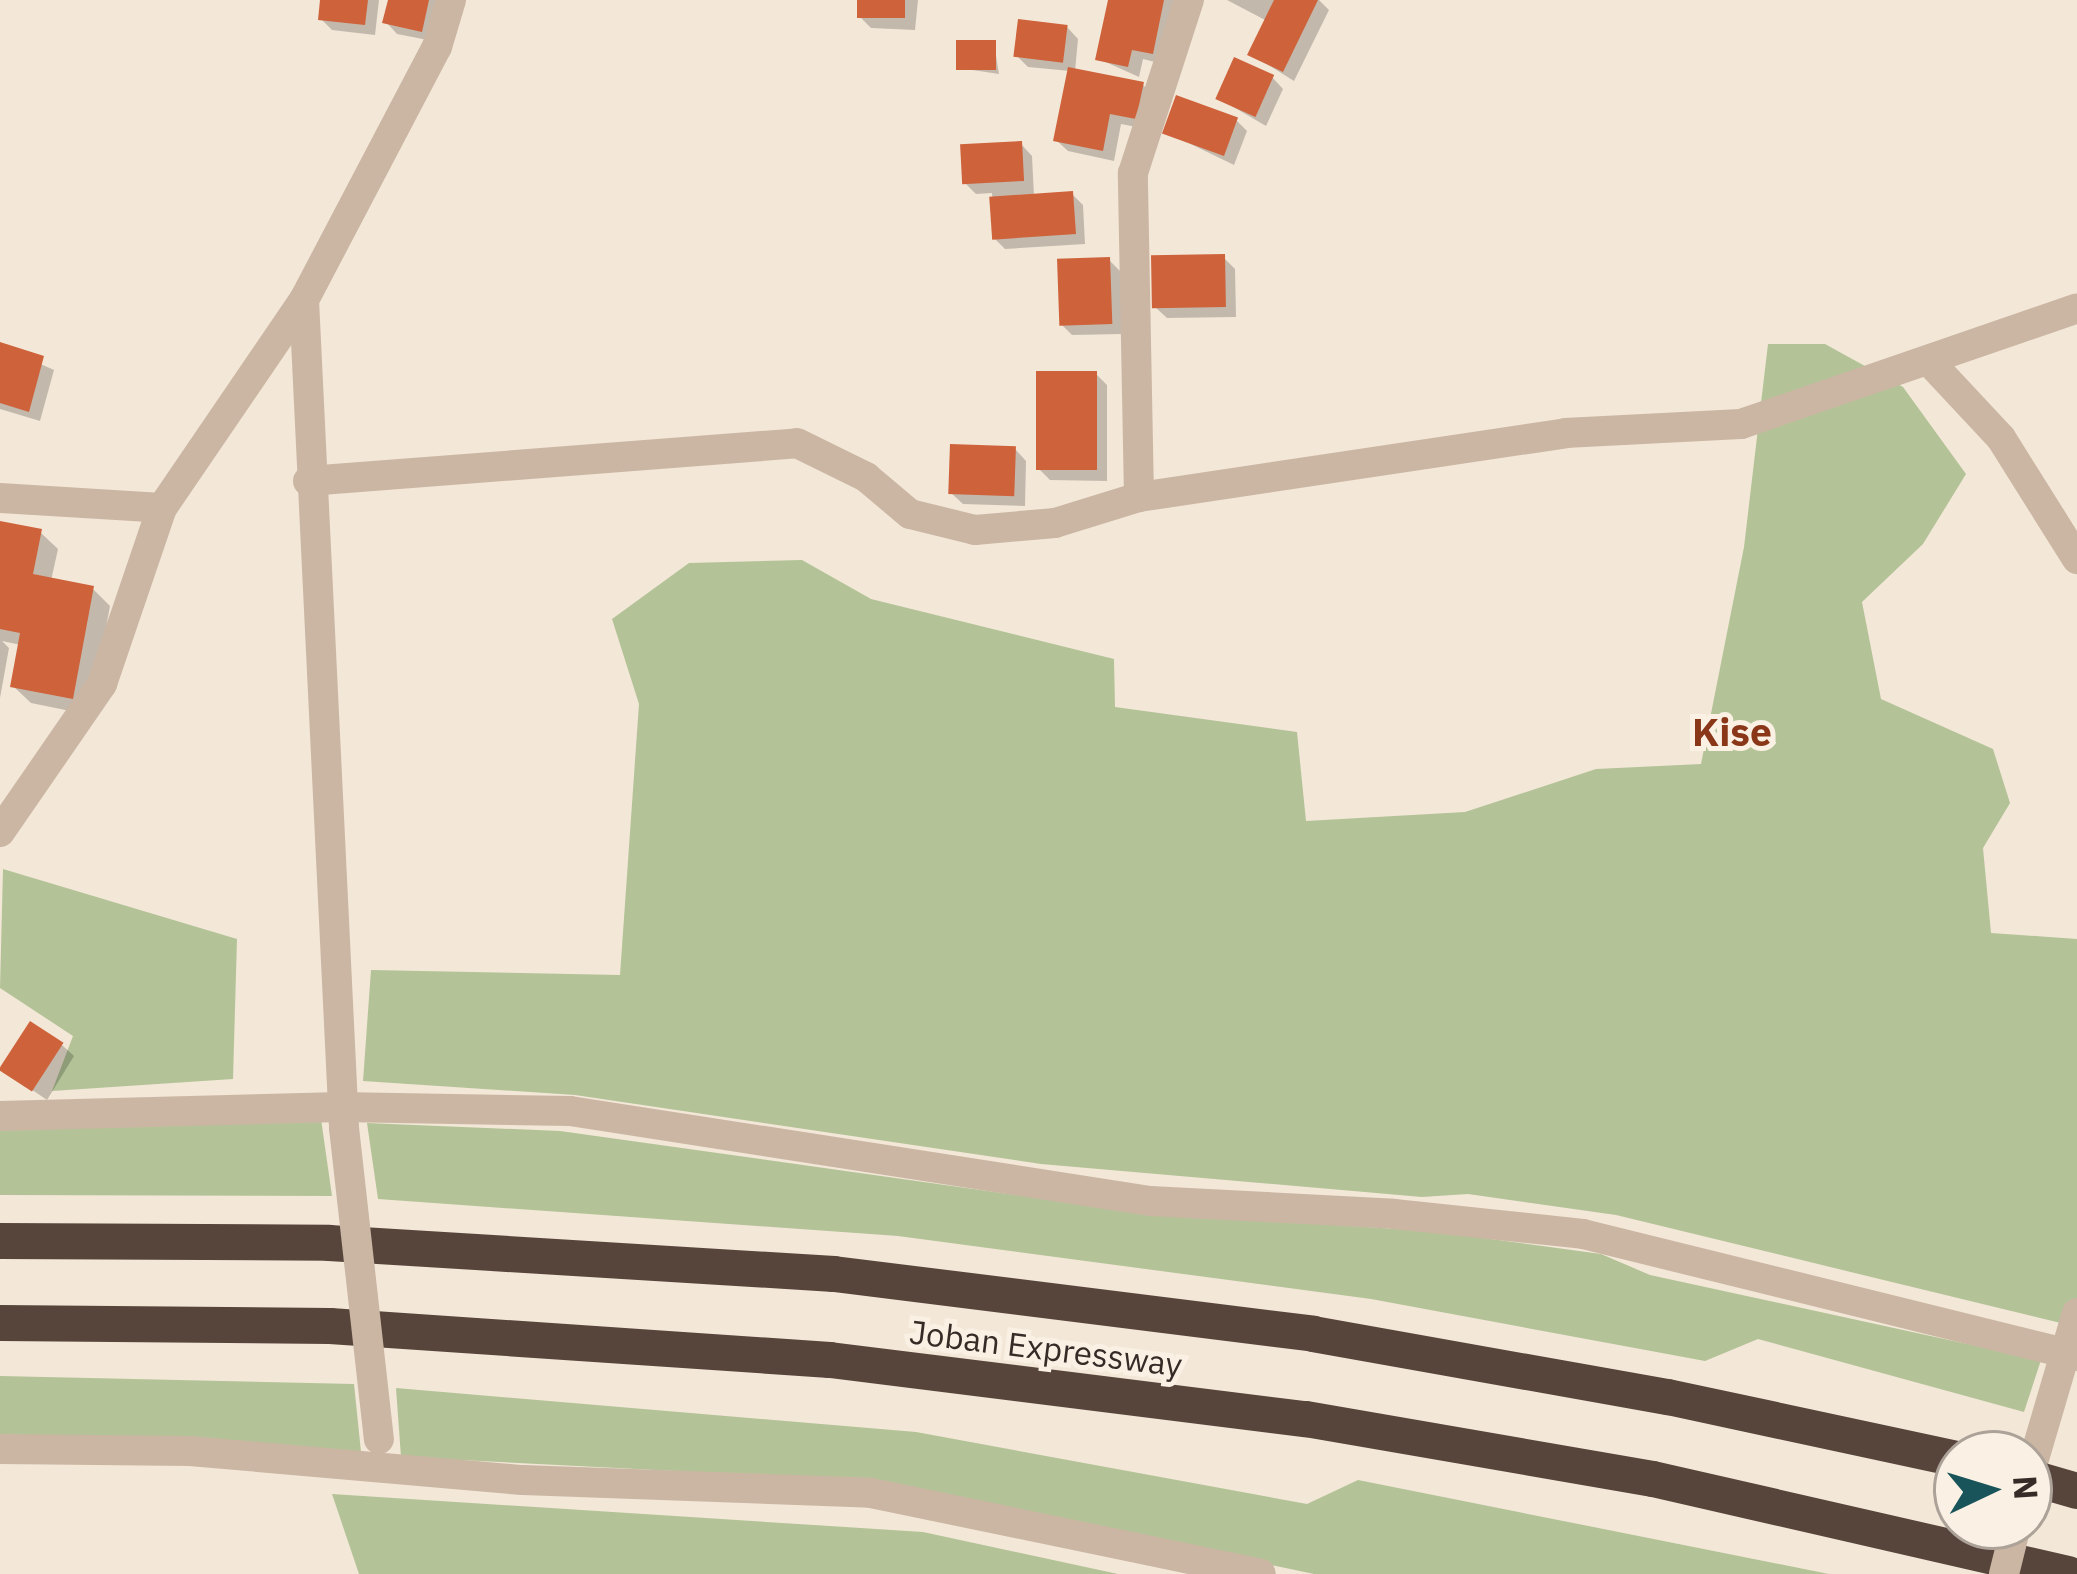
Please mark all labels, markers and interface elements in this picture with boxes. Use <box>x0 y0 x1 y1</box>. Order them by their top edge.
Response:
district label: Kise <box>1692 709 1772 755</box>
street label: Joban Expressway <box>907 1312 1185 1384</box>
north arrow <box>1933 1430 2053 1550</box>
text: N <box>2004 1474 2049 1501</box>

